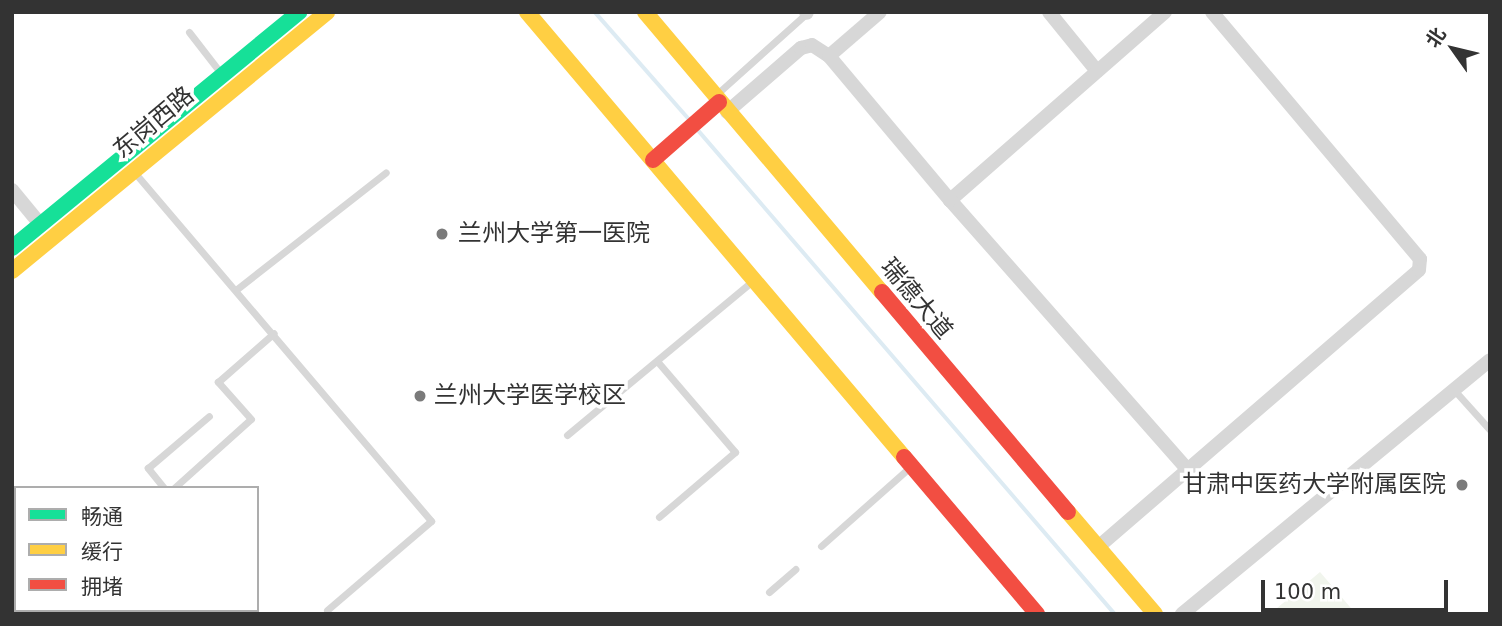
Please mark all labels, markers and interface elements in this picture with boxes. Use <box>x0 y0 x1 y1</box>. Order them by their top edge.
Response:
north arrow <box>1418 14 1488 84</box>
text: 北 <box>1421 23 1450 51</box>
street label: 东岗西路 <box>108 81 200 165</box>
place label: 兰州大学第一医院 <box>458 220 650 248</box>
marker: 兰州大学第一医院 <box>432 224 452 244</box>
street label: 瑞德大道 <box>874 253 958 345</box>
place label: 兰州大学医学校区 <box>434 382 626 410</box>
marker: 兰州大学医学校区 <box>412 388 428 404</box>
place label: 甘肃中医药大学附属医院 <box>1182 471 1446 499</box>
marker: 甘肃中医药大学附属医院 <box>1452 475 1472 495</box>
legend <box>14 486 259 612</box>
text: 畅通 <box>81 505 123 529</box>
text: 缓行 <box>81 540 123 564</box>
scale bar <box>1264 566 1451 610</box>
text: 拥堵 <box>81 575 123 599</box>
text: 100 m <box>1274 580 1341 604</box>

